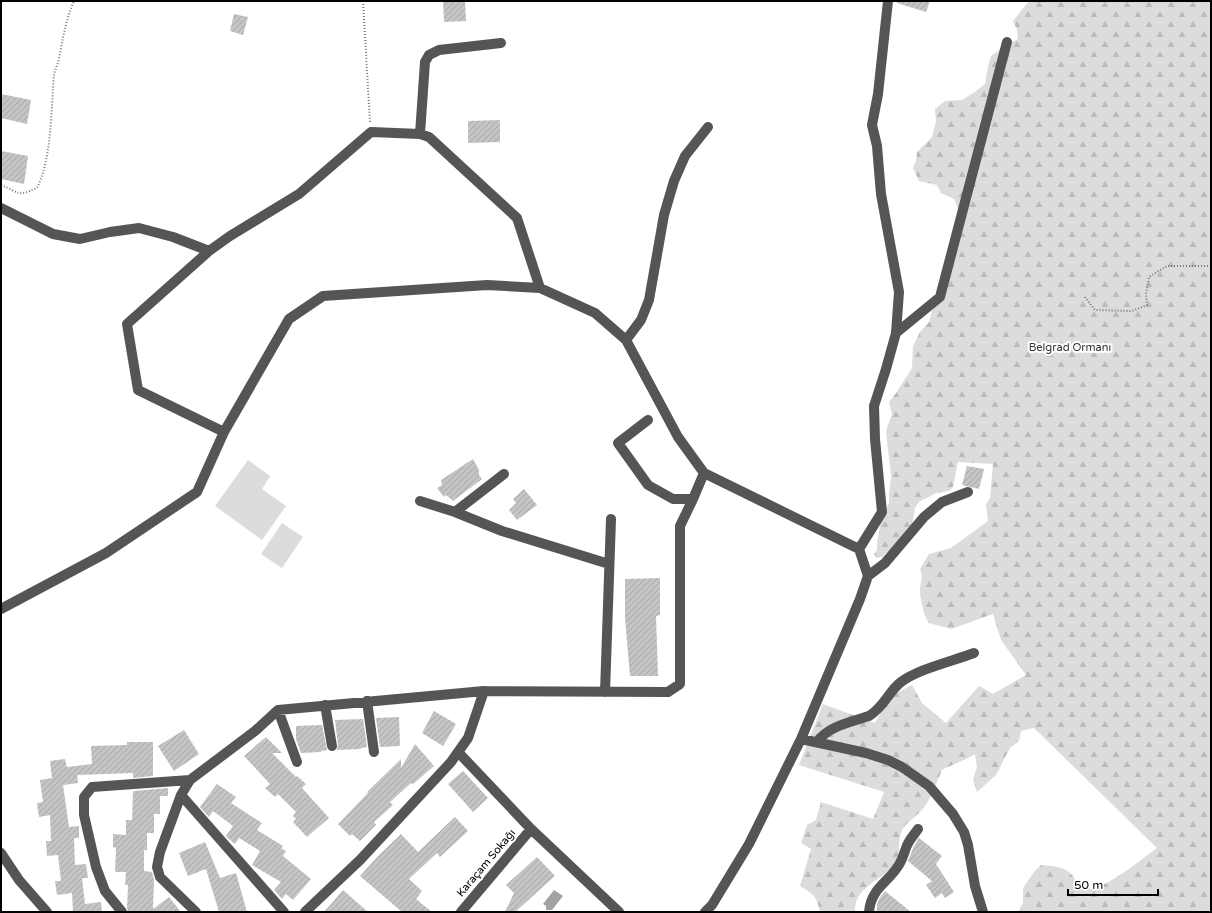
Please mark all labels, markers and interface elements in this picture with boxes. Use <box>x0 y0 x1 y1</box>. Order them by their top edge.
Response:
park label: Belgrad Ormanı <box>1029 341 1111 354</box>
street label: Karaçam Sokağı <box>454 827 518 899</box>
scale bar <box>1068 871 1158 897</box>
text: 50 m <box>1074 878 1103 892</box>

